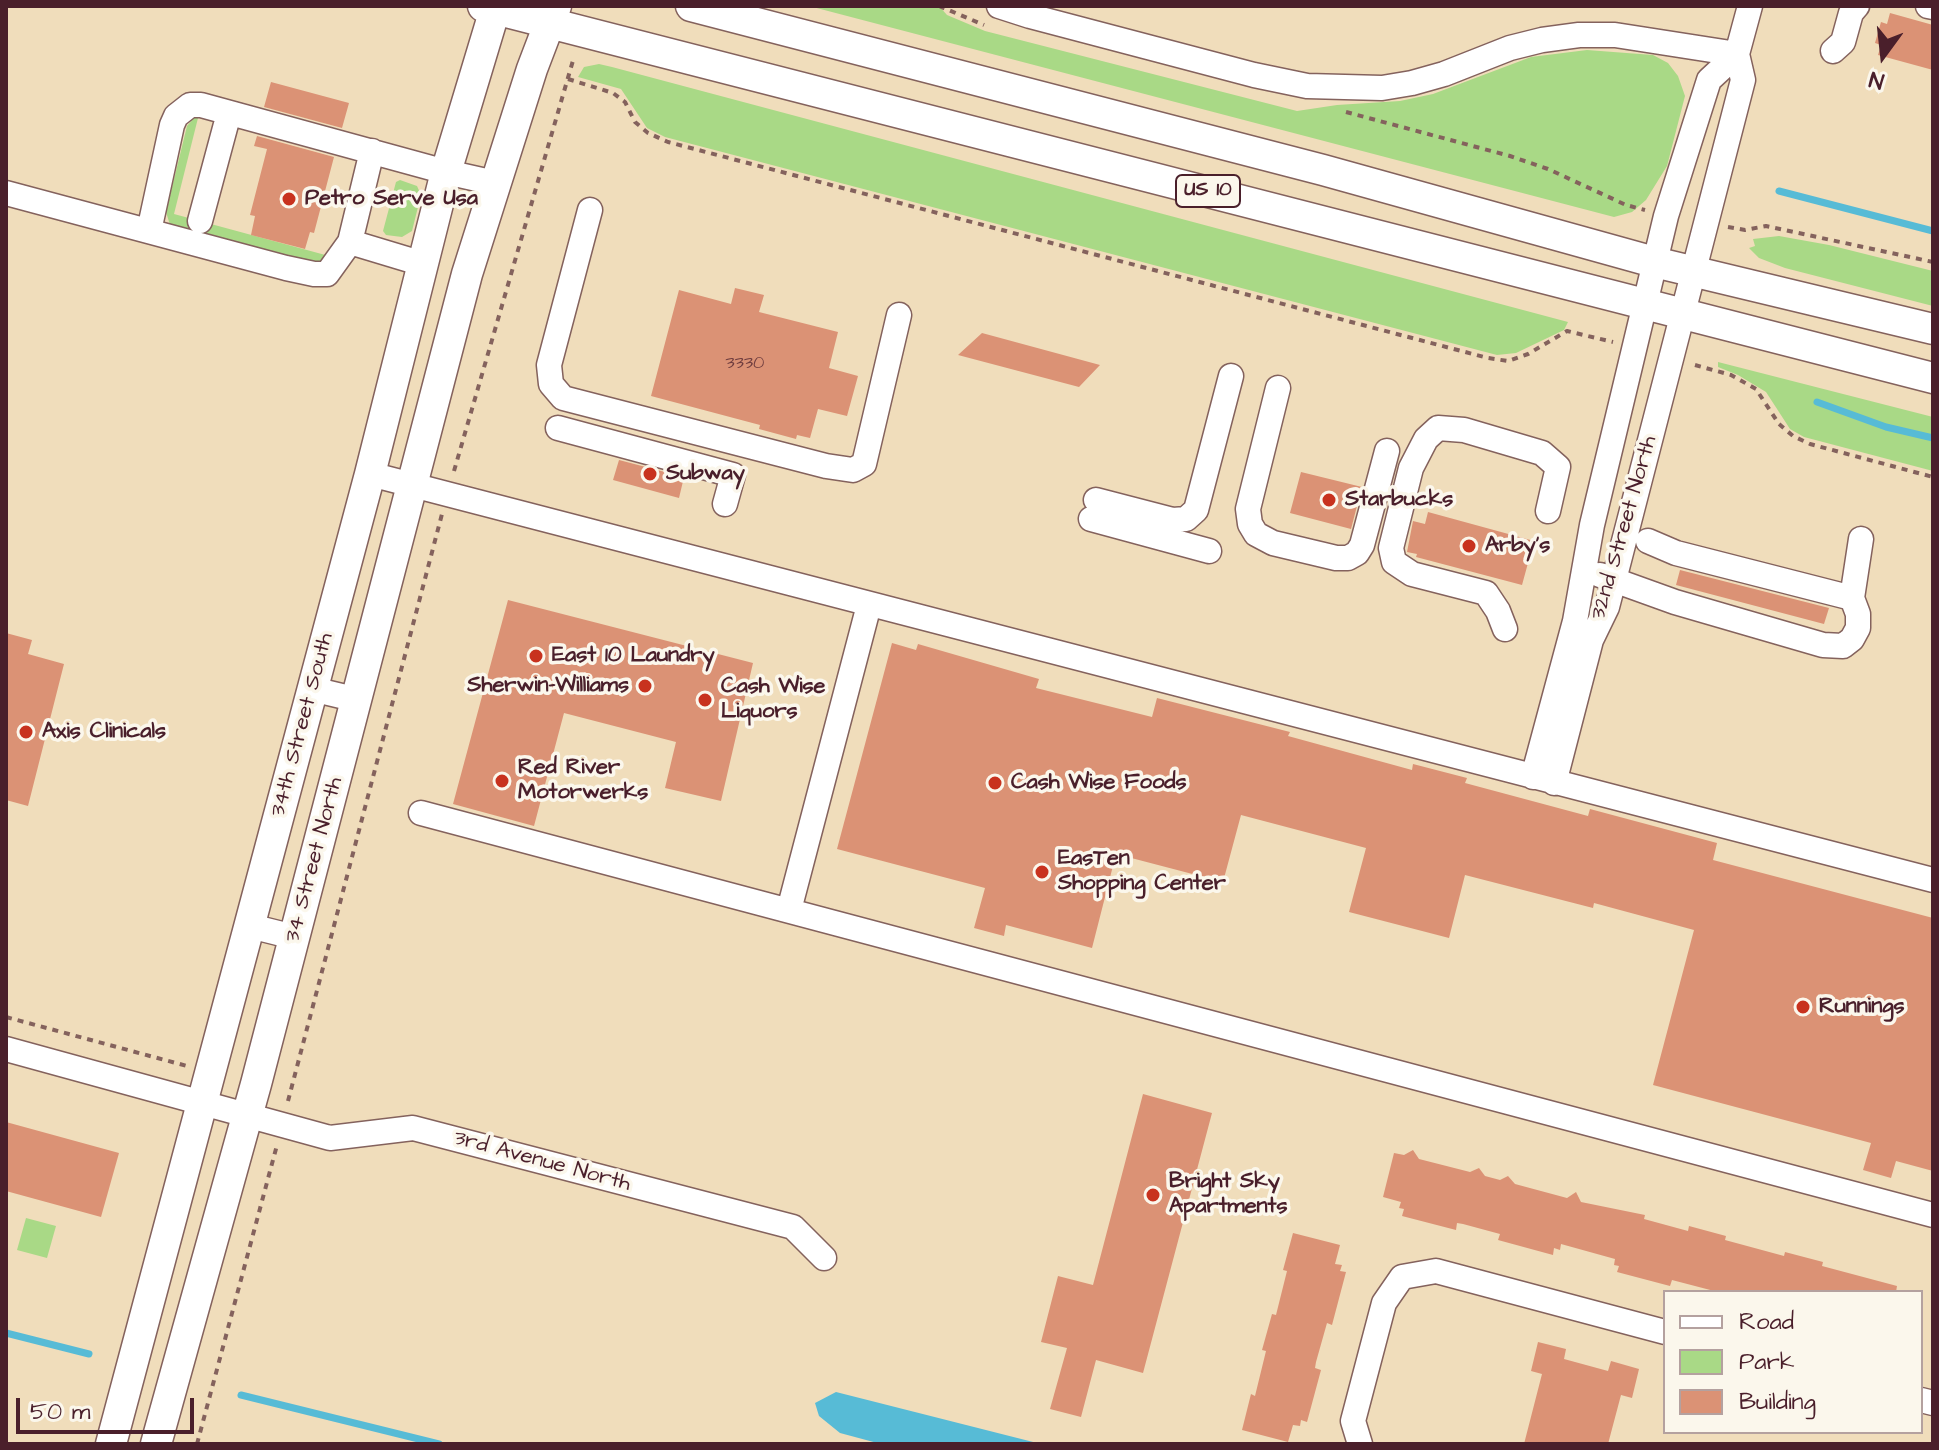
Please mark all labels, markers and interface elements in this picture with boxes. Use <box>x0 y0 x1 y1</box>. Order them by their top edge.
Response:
north arrow <box>1843 16 1923 96</box>
text: N <box>1866 63 1887 96</box>
road number: US 10 <box>1176 175 1240 207</box>
place label: Petro Serve Usa <box>305 186 478 212</box>
marker: Petro Serve Usa <box>280 190 298 208</box>
house number: 3330 <box>726 353 764 375</box>
street label: 32nd Street North <box>1586 433 1664 623</box>
place label: Subway <box>666 461 745 487</box>
marker: Subway <box>641 465 659 483</box>
place label: Starbucks <box>1345 487 1453 513</box>
marker: Starbucks <box>1320 491 1338 509</box>
place label: Arby's <box>1485 533 1550 559</box>
marker: Arby's <box>1460 537 1478 555</box>
street label: 34th Street South <box>266 630 340 820</box>
place label: East 10 Laundry <box>552 643 715 669</box>
marker: East 10 Laundry <box>527 647 545 665</box>
place label: Sherwin-Williams <box>467 673 629 699</box>
place label: Cash Wise Liquors <box>721 674 825 726</box>
marker: Sherwin-Williams <box>636 677 654 695</box>
marker: Cash Wise Liquors <box>696 691 714 709</box>
place label: Axis Clinicals <box>42 719 166 745</box>
marker: Axis Clinicals <box>17 723 35 741</box>
place label: Red River Motorwerks <box>518 755 648 806</box>
place label: Cash Wise Foods <box>1011 770 1187 796</box>
marker: Red River Motorwerks <box>493 772 511 790</box>
marker: Cash Wise Foods <box>986 774 1004 792</box>
street label: 34 Street North <box>280 775 350 945</box>
place label: EasTen Shopping Center <box>1058 846 1226 898</box>
marker: EasTen Shopping Center <box>1033 863 1051 881</box>
place label: Runnings <box>1819 994 1905 1020</box>
marker: Runnings <box>1794 998 1812 1016</box>
street label: 3rd Avenue North <box>451 1126 633 1198</box>
place label: Bright Sky Apartments <box>1169 1169 1288 1220</box>
marker: Bright Sky Apartments <box>1144 1186 1162 1204</box>
legend <box>1663 1290 1923 1434</box>
text: Road <box>1739 1305 1794 1339</box>
text: Park <box>1739 1345 1795 1379</box>
scale bar <box>20 1382 198 1432</box>
text: Building <box>1739 1385 1816 1419</box>
text: 50 m <box>30 1395 90 1429</box>

